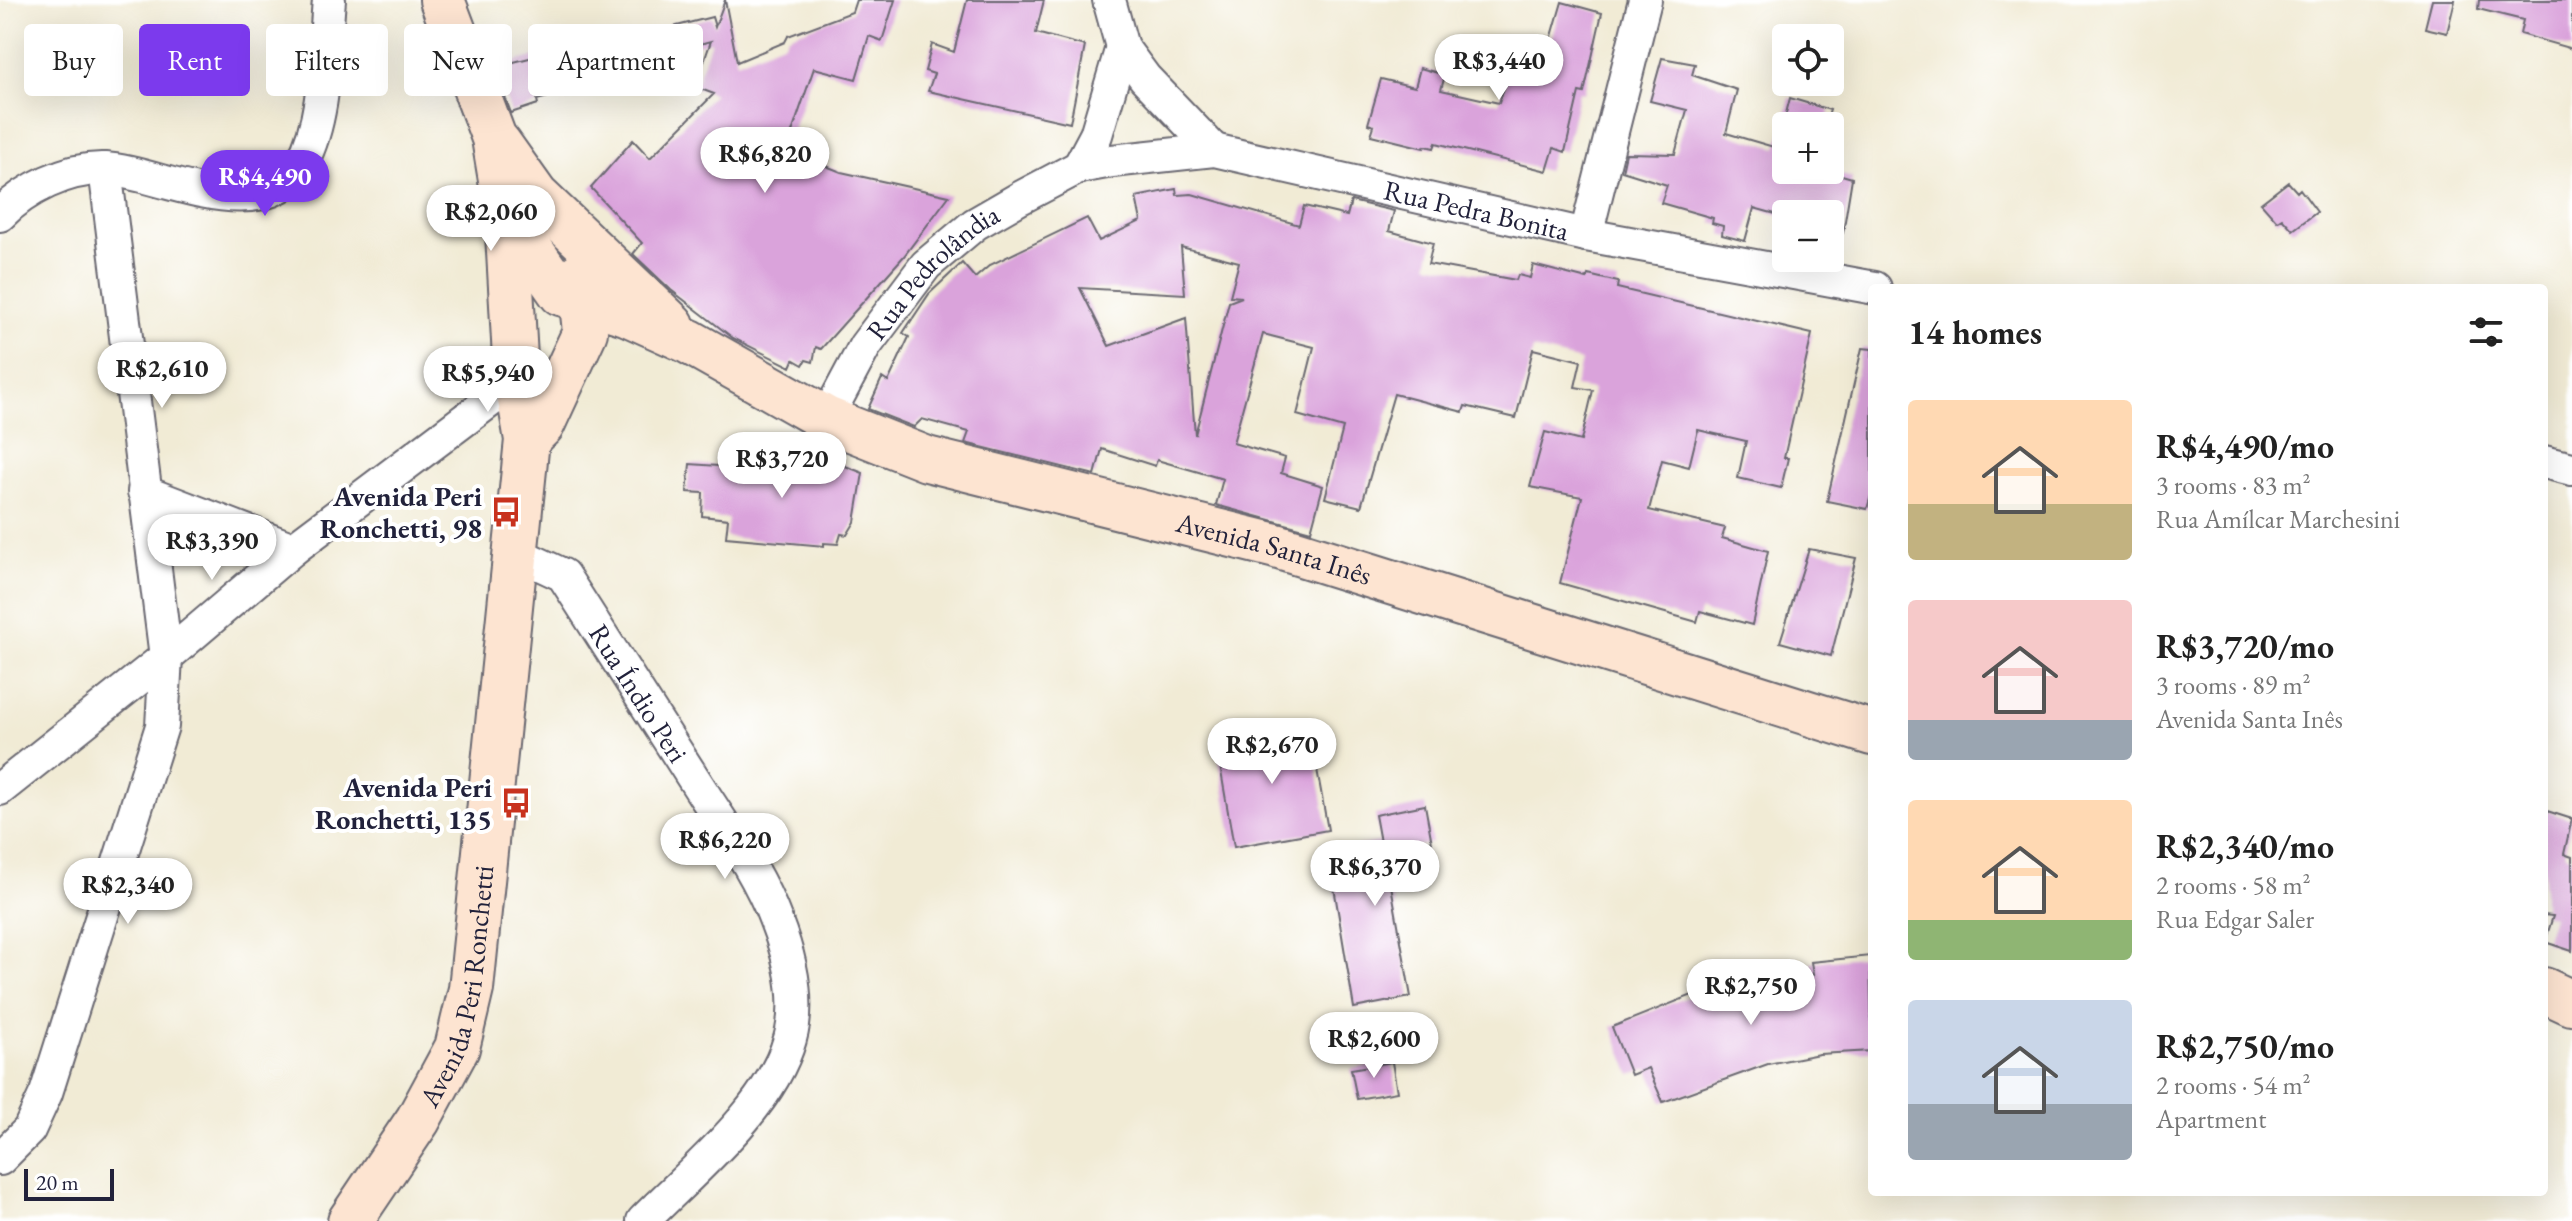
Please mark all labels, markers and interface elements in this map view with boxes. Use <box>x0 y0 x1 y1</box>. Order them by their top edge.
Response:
chip: Buy <box>24 24 123 96</box>
chip: Rent <box>139 24 250 96</box>
chip: Filters <box>266 24 388 96</box>
chip: New <box>404 24 512 96</box>
chip: Apartment <box>528 24 703 96</box>
map controls <box>1772 24 1844 272</box>
button: locate <box>1772 24 1844 96</box>
pin: R$3,440 <box>1425 34 1573 102</box>
text: R$3,440 <box>1452 43 1546 77</box>
button: + <box>1772 112 1844 184</box>
pin: R$6,820 <box>691 127 839 195</box>
text: R$6,820 <box>718 136 812 170</box>
pin: R$4,490 <box>191 150 339 218</box>
text: R$4,490 <box>218 159 312 193</box>
street label: Rua Pedra Bonita <box>1381 171 1573 249</box>
pin: R$2,060 <box>417 185 565 253</box>
text: R$2,060 <box>444 194 538 228</box>
street label: Rua Pedrolândia <box>858 195 1006 347</box>
button: − <box>1772 200 1844 272</box>
text: 14 homes <box>1908 310 2042 354</box>
icon: filters <box>2464 310 2508 354</box>
pin: R$2,610 <box>88 342 236 410</box>
pin: R$5,940 <box>414 346 562 414</box>
text: R$2,610 <box>115 351 209 385</box>
text: R$5,940 <box>441 355 535 389</box>
text: R$4,490/mo <box>2156 424 2334 468</box>
pin: R$3,720 <box>708 432 856 500</box>
icon: home <box>1972 432 2068 528</box>
text: R$3,720 <box>735 441 829 475</box>
text: 3 rooms · 83 m² <box>2156 468 2311 502</box>
place label: Avenida Peri Ronchetti, 98 <box>320 478 482 546</box>
bus stop icon: Avenida Peri Ronchetti, 98 <box>489 495 523 529</box>
text: Rua Amílcar Marchesini <box>2156 502 2400 536</box>
street label: Avenida Santa Inês <box>1172 504 1376 593</box>
pin: R$3,390 <box>138 514 286 582</box>
text: R$3,390 <box>165 523 259 557</box>
street label: Rua Índio Peri <box>581 617 696 769</box>
text: R$3,720/mo <box>2156 624 2334 668</box>
icon: home <box>1972 632 2068 728</box>
text: 3 rooms · 89 m² <box>2156 668 2311 702</box>
text: Avenida Santa Inês <box>2156 702 2343 736</box>
pin: R$2,670 <box>1198 718 1346 786</box>
text: R$2,670 <box>1225 727 1319 761</box>
place label: Avenida Peri Ronchetti, 135 <box>315 769 492 837</box>
bus stop icon: Avenida Peri Ronchetti, 135 <box>499 786 533 820</box>
pin: R$6,220 <box>651 813 799 881</box>
text: R$6,220 <box>678 822 772 856</box>
text: R$2,340/mo <box>2156 824 2334 868</box>
icon: home <box>1972 832 2068 928</box>
pin: R$6,370 <box>1301 840 1449 908</box>
text: R$6,370 <box>1328 849 1422 883</box>
pin: R$2,340 <box>54 858 202 926</box>
street label: Avenida Peri Ronchetti <box>410 863 502 1114</box>
text: R$2,340 <box>81 867 175 901</box>
text: 2 rooms · 58 m² <box>2156 868 2311 902</box>
text: Rua Edgar Saler <box>2156 902 2314 936</box>
pin: R$2,750 <box>1677 959 1825 1027</box>
text: R$2,750 <box>1704 968 1798 1002</box>
pin: R$2,600 <box>1300 1012 1448 1080</box>
text: R$2,600 <box>1327 1021 1421 1055</box>
text: R$2,750/mo <box>2156 1024 2334 1068</box>
icon: home <box>1972 1032 2068 1128</box>
text: 2 rooms · 54 m² <box>2156 1068 2311 1102</box>
text: Apartment <box>2156 1102 2266 1136</box>
scale bar <box>24 1165 114 1201</box>
text: 20 m <box>36 1168 79 1197</box>

